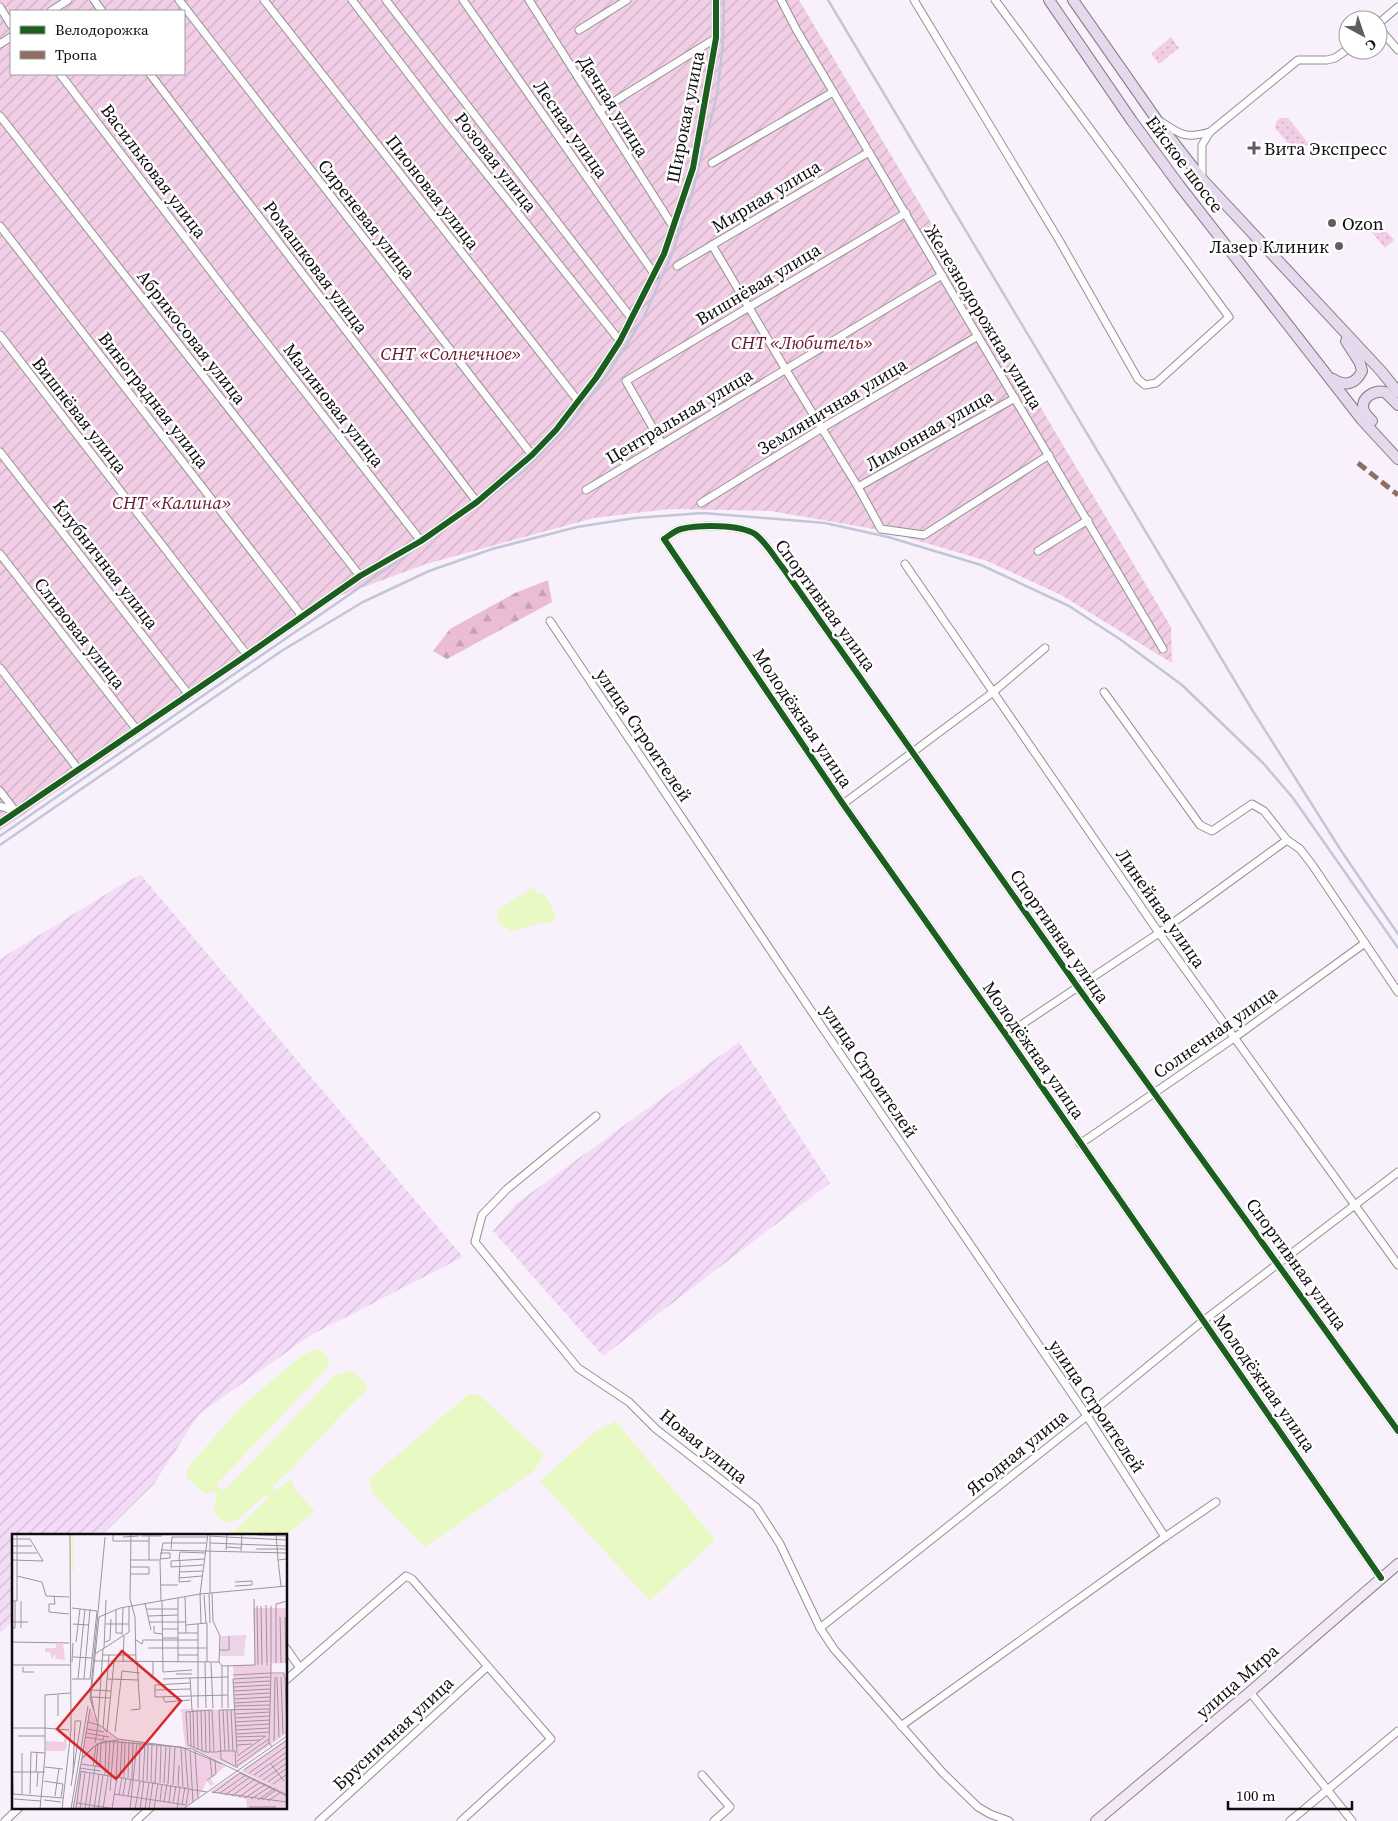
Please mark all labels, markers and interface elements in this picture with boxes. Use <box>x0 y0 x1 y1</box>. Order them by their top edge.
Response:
legend <box>10 10 185 75</box>
north arrow <box>1338 10 1388 60</box>
text: Велодорожка <box>55 19 149 40</box>
text: С <box>1361 34 1381 56</box>
text: Тропа <box>55 44 97 65</box>
street label: Широкая улица <box>660 48 710 185</box>
street label: Дачная улица <box>573 50 656 162</box>
street label: Лесная улица <box>528 75 615 184</box>
street label: Васильковая улица <box>95 99 213 244</box>
street label: Розовая улица <box>449 107 543 218</box>
street label: Ейское шоссе <box>1140 110 1230 218</box>
street label: Пионовая улица <box>380 129 486 255</box>
place label: Вита Экспресс <box>1264 136 1388 161</box>
marker: Вита Экспресс <box>1248 142 1260 154</box>
street label: Мирная улица <box>707 153 826 238</box>
street label: Сиреневая улица <box>312 154 422 285</box>
street label: Ромашковая улица <box>258 195 375 339</box>
place label: Ozon <box>1342 211 1384 236</box>
marker: Ozon <box>1326 217 1338 229</box>
street label: Железнодорожная улица <box>919 220 1050 415</box>
place label: Лазер Клиник <box>1210 234 1329 259</box>
street label: Вишнёвая улица <box>691 236 826 331</box>
marker: Лазер Клиник <box>1333 240 1345 252</box>
street label: Абрикосовая улица <box>132 265 253 410</box>
street label: Виноградная улица <box>93 327 216 474</box>
park label: СНТ «Любитель» <box>731 330 873 355</box>
street label: Малиновая улица <box>278 338 391 473</box>
park label: СНТ «Солнечное» <box>380 341 522 366</box>
street label: Земляничная улица <box>753 351 912 461</box>
street label: Вишнёвая улица <box>27 352 134 479</box>
street label: Центральная улица <box>601 362 758 470</box>
street label: Лимонная улица <box>861 383 998 477</box>
park label: СНТ «Калина» <box>112 490 232 515</box>
street label: Клубничная улица <box>47 494 165 635</box>
street label: Спортивная улица <box>769 534 883 677</box>
street label: Сливовая улица <box>28 572 132 695</box>
street label: Молодёжная улица <box>747 643 859 793</box>
street label: улица Строителей <box>590 663 698 807</box>
street label: Линейная улица <box>1110 843 1212 974</box>
street label: Спортивная улица <box>1004 864 1116 1009</box>
street label: Молодёжная улица <box>977 976 1092 1125</box>
street label: Солнечная улица <box>1148 979 1283 1084</box>
street label: улица Строителей <box>816 999 924 1143</box>
street label: Спортивная улица <box>1240 1193 1354 1336</box>
street label: Молодёжная улица <box>1208 1309 1323 1458</box>
street label: улица Строителей <box>1043 1334 1151 1478</box>
street label: Новая улица <box>655 1403 754 1490</box>
street label: Ягодная улица <box>961 1403 1074 1501</box>
inset map <box>12 1534 288 1808</box>
street label: улица Мира <box>1190 1638 1284 1724</box>
street label: Брусничная улица <box>327 1670 459 1796</box>
scale bar <box>1228 1778 1352 1810</box>
text: 100 m <box>1236 1785 1276 1806</box>

